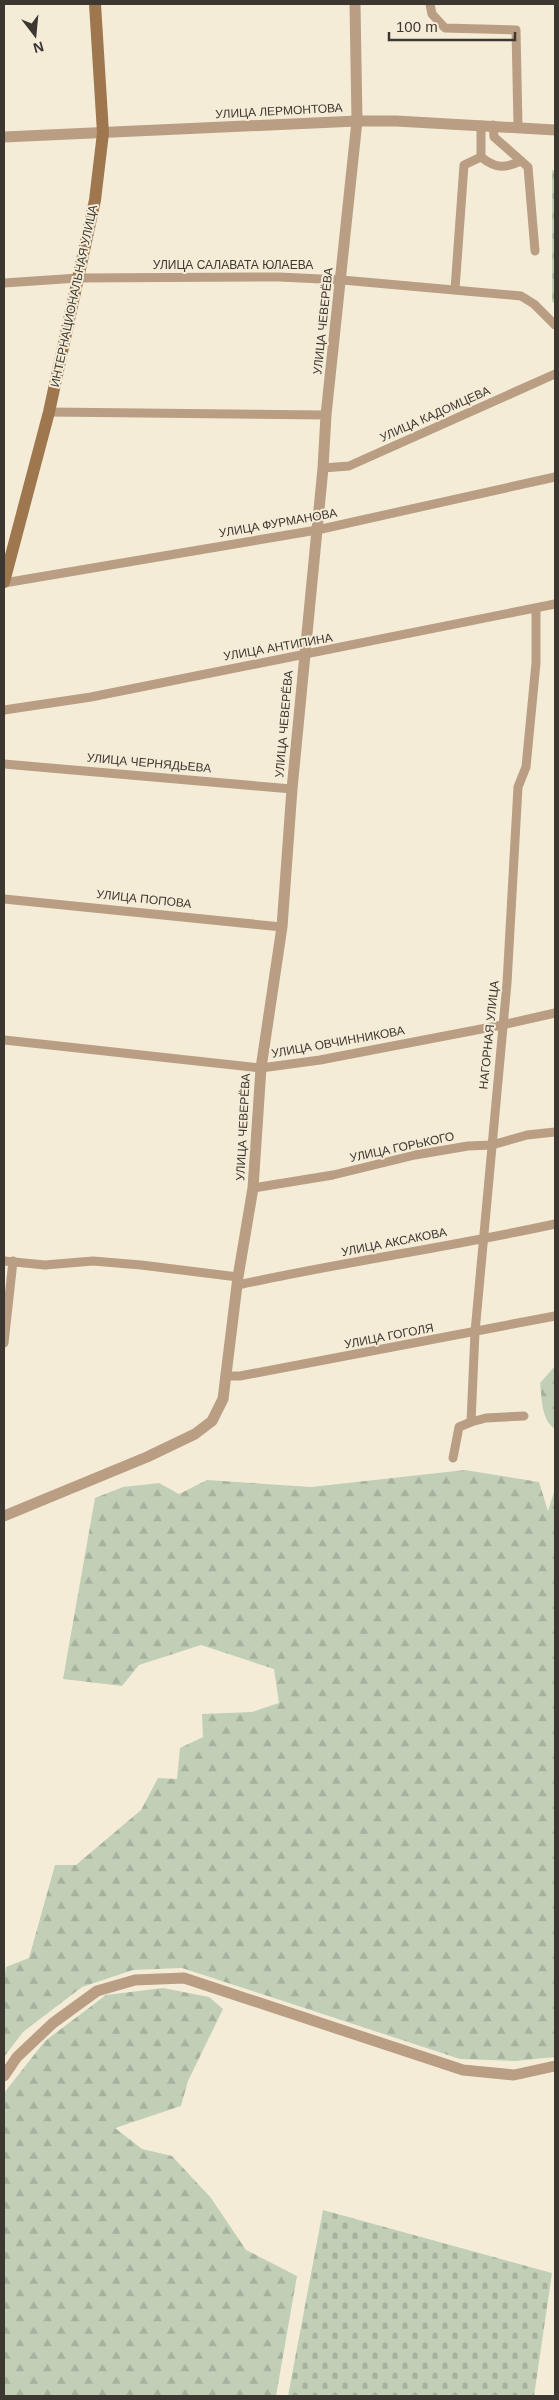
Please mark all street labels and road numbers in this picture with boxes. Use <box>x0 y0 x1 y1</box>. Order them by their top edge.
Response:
street label: УЛИЦА ЛЕРМОНТОВА <box>215 101 343 121</box>
street label: ИНТЕРНАЦИОНАЛЬНАЯ УЛИЦА <box>48 204 100 388</box>
street label: УЛИЦА САЛАВАТА ЮЛАЕВА <box>153 258 313 272</box>
street label: УЛИЦА ЧЕВЕРЁВА <box>310 267 336 375</box>
street label: УЛИЦА КАДОМЦЕВА <box>378 383 492 445</box>
street label: УЛИЦА ФУРМАНОВА <box>218 506 338 540</box>
street label: УЛИЦА АНТИПИНА <box>222 631 334 663</box>
street label: УЛИЦА ЧЕВЕРЁВА <box>272 670 296 778</box>
street label: УЛИЦА ЧЕРНЯДЬЕВА <box>86 751 212 775</box>
street label: УЛИЦА ПОПОВА <box>96 887 192 911</box>
street label: НАГОРНАЯ УЛИЦА <box>476 980 502 1090</box>
street label: УЛИЦА ОВЧИННИКОВА <box>270 1023 406 1061</box>
street label: УЛИЦА ЧЕВЕРЁВА <box>233 1073 253 1181</box>
street label: УЛИЦА ГОРЬКОГО <box>349 1129 455 1165</box>
street label: УЛИЦА АКСАКОВА <box>340 1225 448 1259</box>
street label: УЛИЦА ГОГОЛЯ <box>343 1320 435 1352</box>

